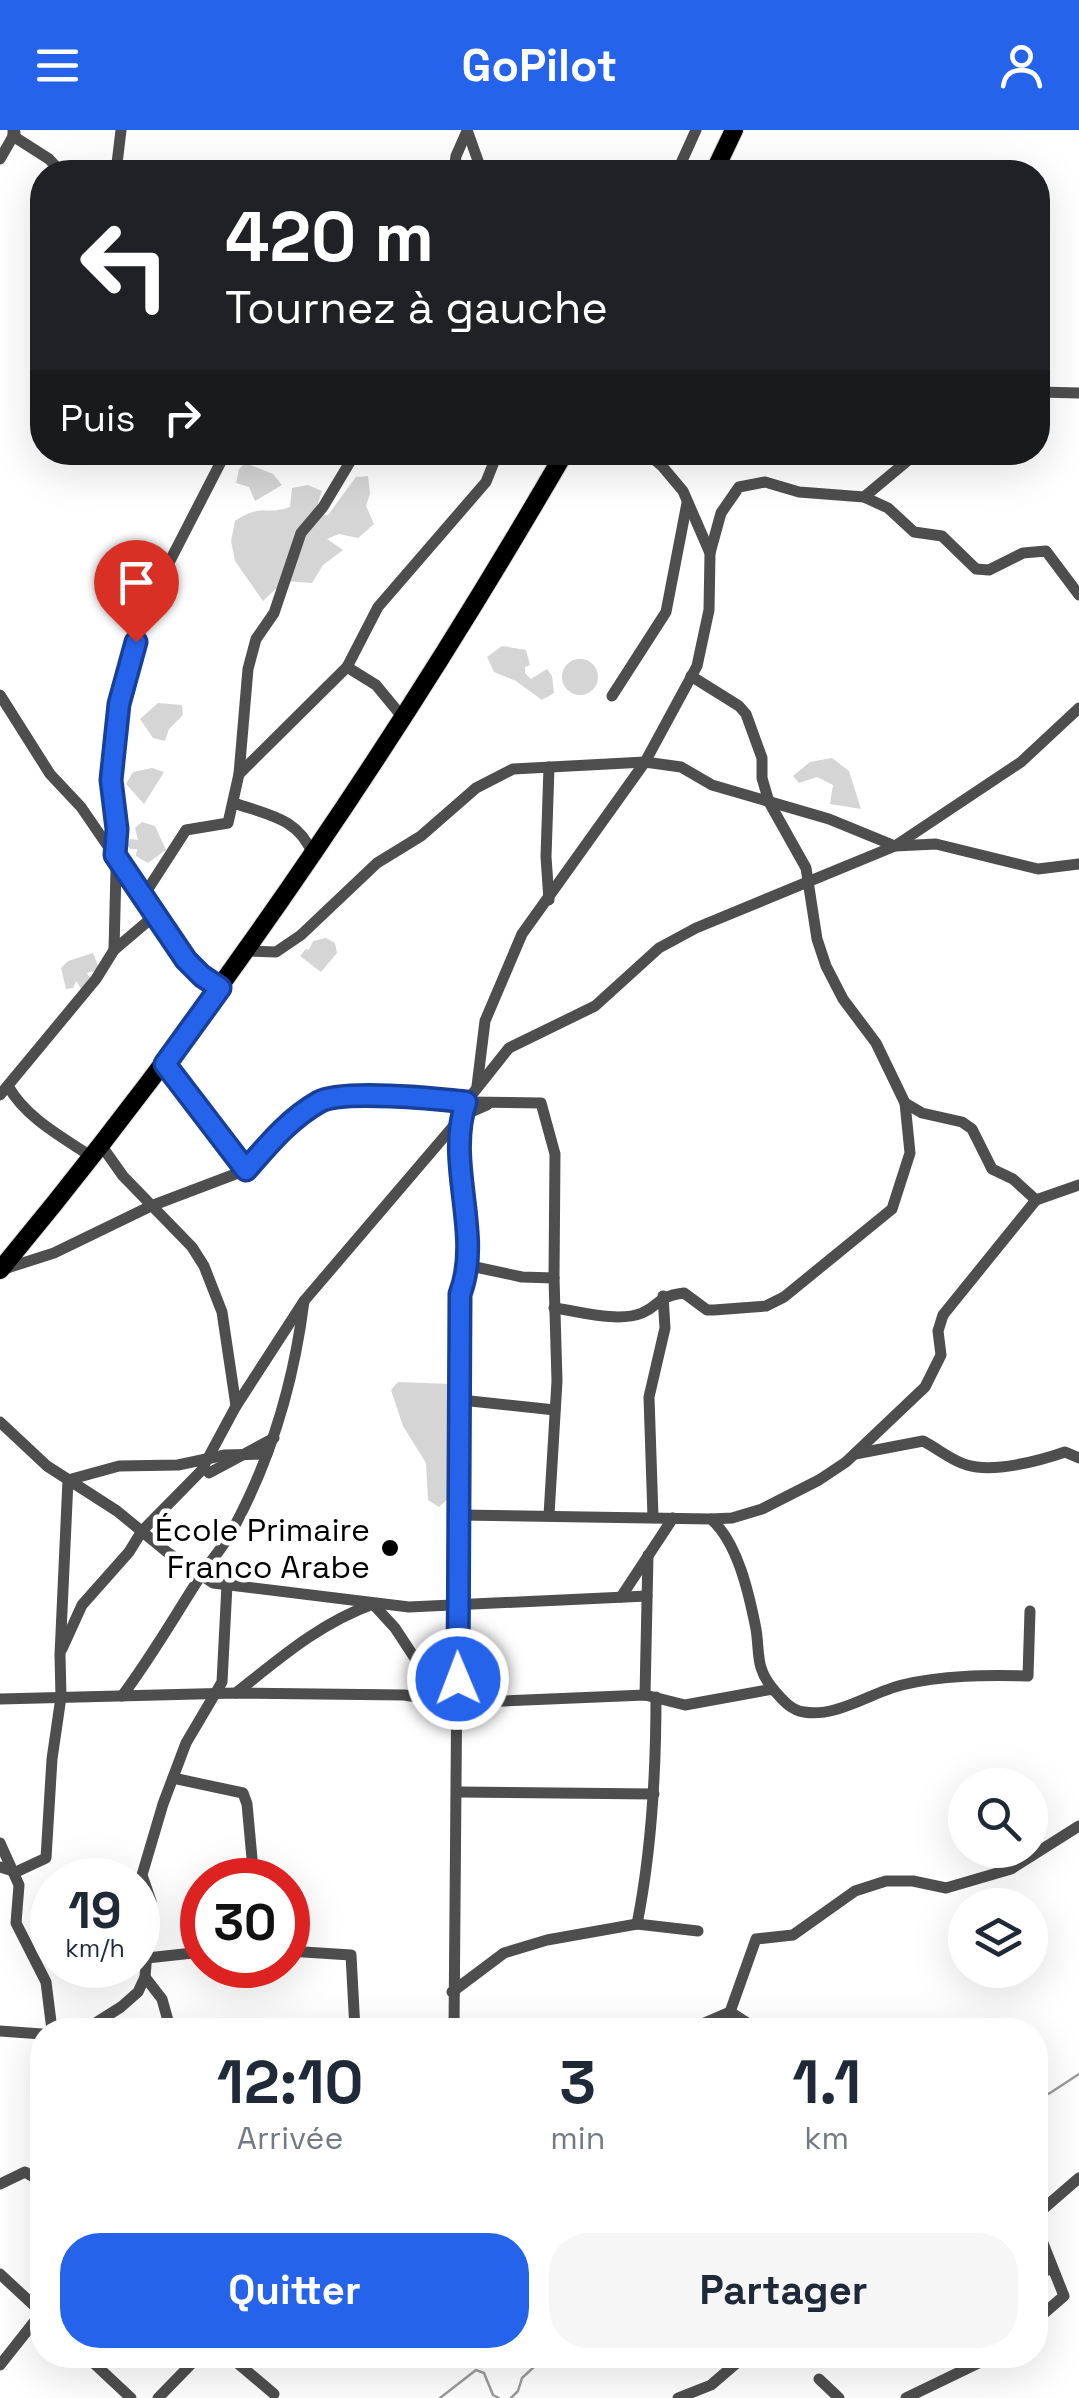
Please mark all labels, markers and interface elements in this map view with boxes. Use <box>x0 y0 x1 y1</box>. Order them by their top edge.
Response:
text: GoPilot <box>462 37 617 94</box>
icon: menu <box>30 38 85 93</box>
icon: person <box>994 38 1049 93</box>
text: 420 m <box>225 192 434 281</box>
icon: left <box>60 200 190 330</box>
text: Tournez à gauche <box>225 279 608 336</box>
icon: right <box>155 390 210 445</box>
text: Puis <box>60 394 135 442</box>
pin <box>94 540 179 643</box>
icon: arrive <box>109 555 164 610</box>
place label: École Primaire Franco Arabe <box>155 1510 370 1587</box>
marker: École Primaire Franco Arabe <box>379 1537 401 1559</box>
position arrow <box>406 1627 510 1731</box>
map controls <box>948 1768 1048 1988</box>
button: search <box>948 1768 1048 1868</box>
speed limit sign: 30 <box>180 1858 310 1988</box>
text: 19 <box>68 1879 122 1943</box>
button: layers <box>948 1888 1048 1988</box>
text: km/h <box>65 1932 125 1964</box>
text: 12:10 <box>217 2044 363 2121</box>
text: 3 <box>560 2044 596 2121</box>
text: 1.1 <box>792 2044 861 2121</box>
text: Arrivée <box>237 2118 343 2158</box>
text: min <box>550 2118 605 2158</box>
text: km <box>804 2118 849 2158</box>
button: Quitter <box>60 2233 529 2348</box>
button: Partager <box>549 2233 1018 2348</box>

